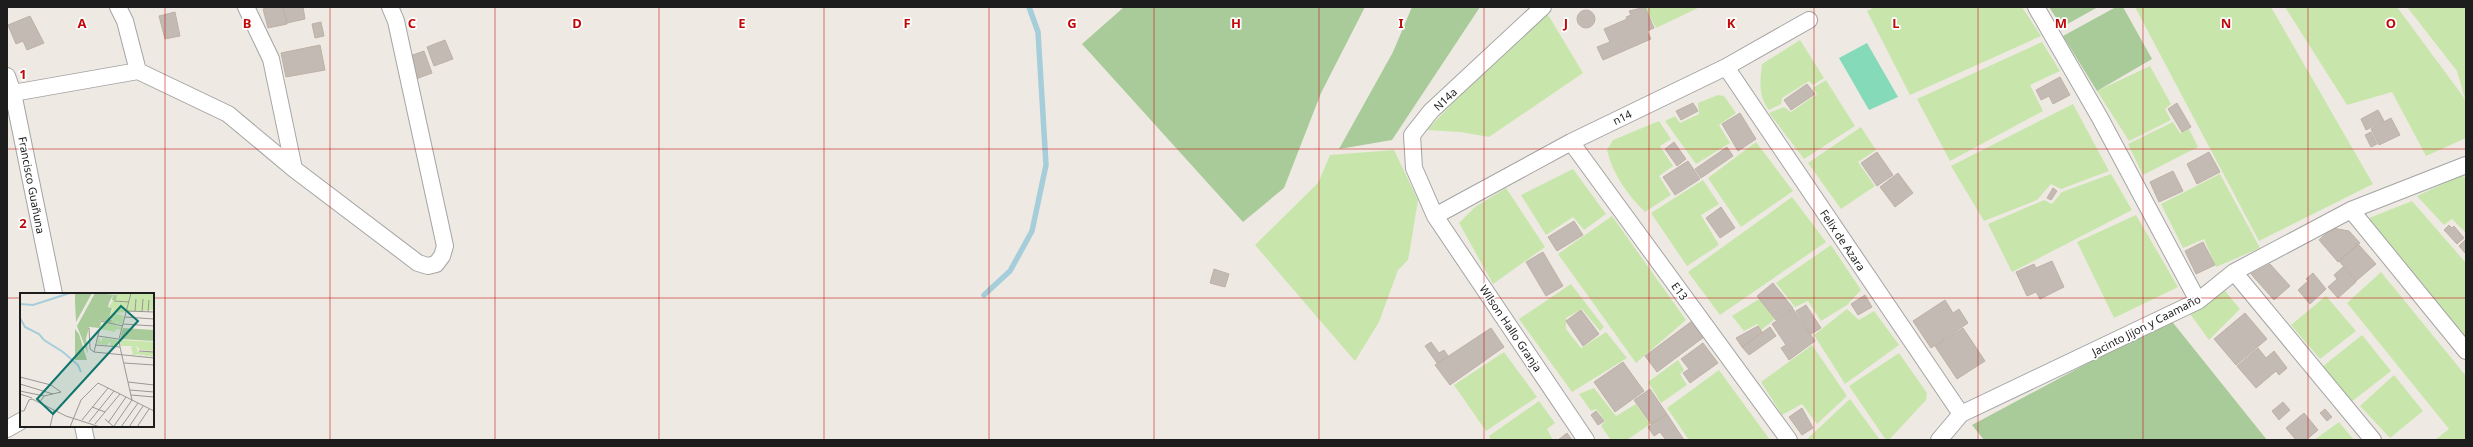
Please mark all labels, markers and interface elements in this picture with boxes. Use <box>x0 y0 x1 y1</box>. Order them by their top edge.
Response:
text: A <box>78 14 87 32</box>
text: B <box>243 14 251 32</box>
text: C <box>408 14 416 32</box>
text: D <box>572 14 582 32</box>
text: E <box>738 14 746 32</box>
text: F <box>903 14 911 32</box>
text: G <box>1067 14 1077 32</box>
text: H <box>1231 14 1241 32</box>
text: I <box>1398 14 1404 32</box>
text: J <box>1563 14 1568 32</box>
text: K <box>1727 14 1736 32</box>
text: L <box>1892 14 1900 32</box>
text: M <box>2055 14 2067 32</box>
text: N <box>2221 14 2231 32</box>
text: O <box>2386 14 2396 32</box>
text: 1 <box>19 65 27 83</box>
street label: N14a <box>1430 84 1460 114</box>
street label: n14 <box>1610 106 1635 128</box>
street label: Francisco Guañuna <box>15 135 49 235</box>
street label: Felix de Azara <box>1817 206 1869 274</box>
text: 2 <box>19 214 27 232</box>
street label: E13 <box>1668 279 1692 303</box>
street label: Wilson Hallo Granja <box>1476 282 1546 374</box>
street label: Jacinto Jijon y Caamaño <box>2088 291 2203 359</box>
inset map <box>20 293 154 427</box>

